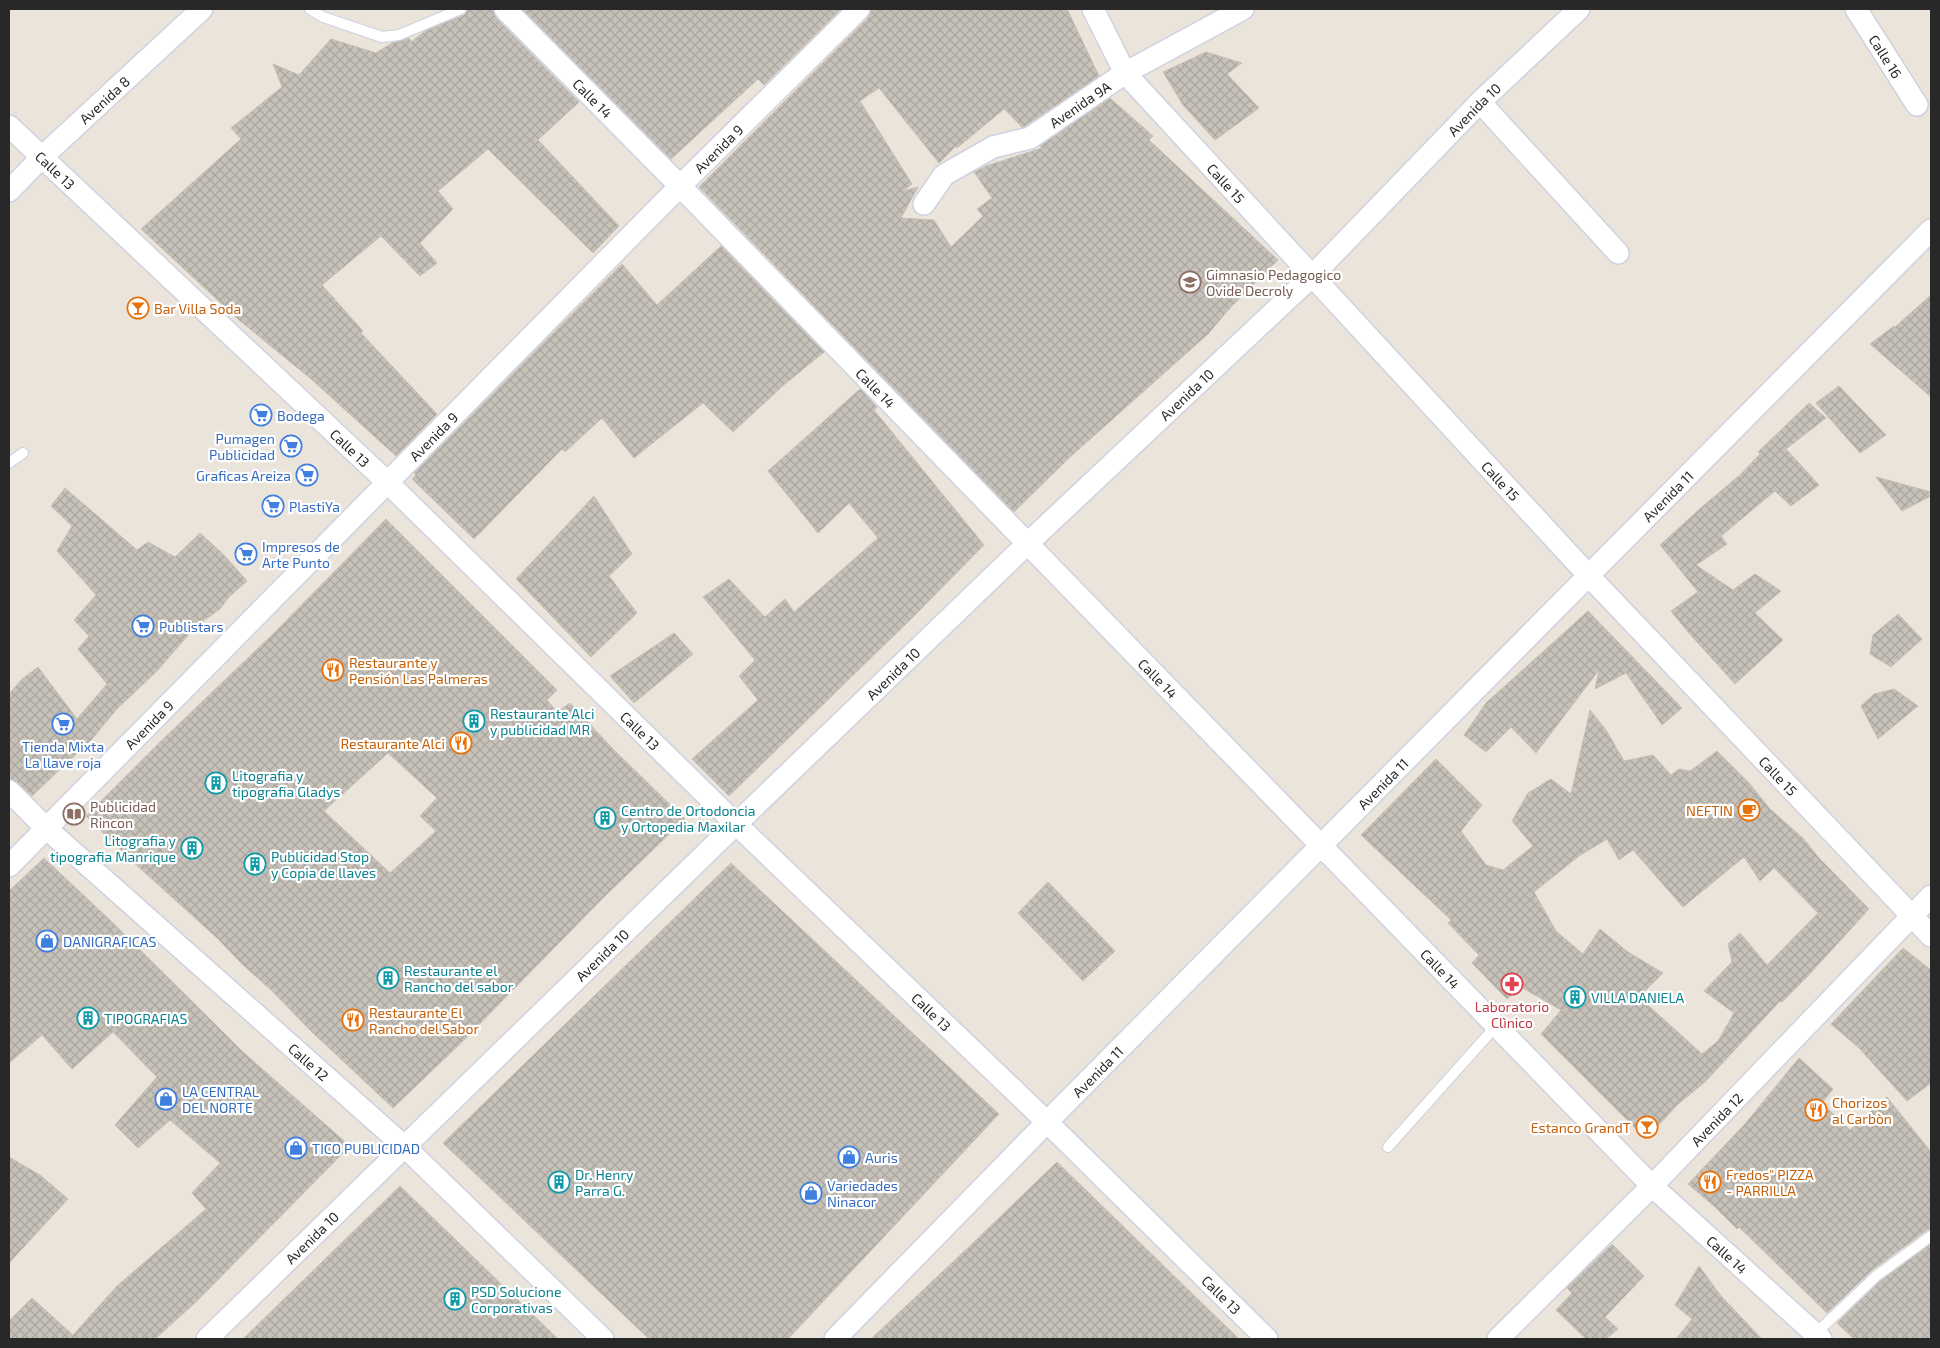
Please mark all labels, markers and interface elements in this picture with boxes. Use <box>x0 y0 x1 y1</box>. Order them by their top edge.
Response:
street label: Calle 16 <box>1866 31 1906 81</box>
street label: Avenida 8 <box>76 72 133 127</box>
street label: Calle 14 <box>570 75 616 121</box>
street label: Avenida 9A <box>1046 77 1114 131</box>
street label: Avenida 10 <box>1444 79 1504 139</box>
street label: Avenida 9 <box>690 120 746 176</box>
street label: Calle 13 <box>32 147 79 193</box>
street label: Calle 15 <box>1204 160 1249 206</box>
place label: Gimnasio Pedagogico Ovide Decroly <box>1206 266 1341 299</box>
school or university icon: Gimnasio Pedagogico Ovide Decroly <box>1178 270 1202 294</box>
bar icon: Bar Villa Soda <box>126 296 150 320</box>
place label: Bar Villa Soda <box>154 300 241 317</box>
street label: Calle 14 <box>853 364 899 411</box>
street label: Avenida 10 <box>1156 365 1217 423</box>
supermarket icon: Bodega <box>249 403 273 427</box>
place label: Bodega <box>277 407 325 424</box>
street label: Avenida 9 <box>405 408 461 464</box>
street label: Calle 13 <box>327 425 374 470</box>
place label: Pumagen Publicidad <box>209 430 275 463</box>
supermarket icon: Pumagen Publicidad <box>279 434 303 458</box>
street label: Calle 15 <box>1478 457 1523 504</box>
supermarket icon: Graficas Areiza <box>295 463 319 487</box>
place label: Graficas Areiza <box>196 467 291 484</box>
street label: Avenida 11 <box>1639 467 1696 525</box>
supermarket icon: PlastiYa <box>261 494 285 518</box>
place label: PlastiYa <box>289 498 340 515</box>
place label: Impresos de Arte Punto <box>262 538 340 571</box>
supermarket icon: Impresos de Arte Punto <box>234 542 258 566</box>
supermarket icon: Publistars <box>131 614 155 638</box>
place label: Publistars <box>159 618 224 635</box>
street label: Avenida 10 <box>863 643 923 703</box>
place label: Restaurante y Pensión Las Palmeras <box>349 654 488 687</box>
street label: Calle 14 <box>1135 655 1181 701</box>
restaurant icon: Restaurante y Pensión Las Palmeras <box>321 658 345 682</box>
street label: Avenida 9 <box>121 696 177 752</box>
place label: Restaurante Alci y publicidad MR <box>490 705 594 738</box>
street label: Calle 13 <box>617 707 663 753</box>
building icon: Restaurante Alci y publicidad MR <box>462 709 486 733</box>
supermarket icon: Tienda Mixta La llave roja <box>51 712 75 736</box>
restaurant icon: Restaurante Alci <box>449 731 473 755</box>
place label: Restaurante Alci <box>341 735 445 752</box>
place label: Tienda Mixta La llave roja <box>22 738 104 771</box>
street label: Calle 15 <box>1756 752 1801 799</box>
street label: Avenida 11 <box>1354 754 1411 813</box>
place label: Litografia y tipografia Gladys <box>232 767 340 800</box>
building icon: Litografia y tipografia Gladys <box>204 771 228 795</box>
place label: Publicidad Rincon <box>90 798 156 831</box>
cafe icon: NEFTIN <box>1737 798 1761 822</box>
library icon: Publicidad Rincon <box>62 802 86 826</box>
place label: Centro de Ortodoncia y Ortopedia Maxilar <box>621 802 756 835</box>
place label: NEFTIN <box>1686 802 1733 819</box>
building icon: Centro de Ortodoncia y Ortopedia Maxilar <box>593 806 617 830</box>
place label: Litografia y tipografia Manrique <box>50 832 177 865</box>
building icon: Litografia y tipografia Manrique <box>180 836 204 860</box>
place label: Publicidad Stop y Copia de llaves <box>271 848 376 881</box>
building icon: Publicidad Stop y Copia de llaves <box>243 852 267 876</box>
street label: Avenida 10 <box>572 925 632 984</box>
shop icon: DANIGRAFICAS <box>35 929 59 953</box>
place label: DANIGRAFICAS <box>63 933 157 950</box>
street label: Calle 14 <box>1417 945 1464 992</box>
place label: Restaurante el Rancho del sabor <box>404 962 514 995</box>
building icon: Restaurante el Rancho del sabor <box>376 966 400 990</box>
pharmacy icon: Laboratorio Clìnico <box>1500 972 1524 996</box>
building icon: VILLA DANIELA <box>1563 985 1587 1009</box>
street label: Calle 13 <box>909 989 955 1034</box>
place label: VILLA DANIELA <box>1591 989 1685 1006</box>
place label: Laboratorio Clìnico <box>1475 998 1549 1031</box>
place label: Restaurante El Rancho del Sabor <box>369 1004 479 1037</box>
building icon: TIPOGRAFIAS <box>76 1006 100 1030</box>
restaurant icon: Restaurante El Rancho del Sabor <box>341 1008 365 1032</box>
place label: TIPOGRAFIAS <box>104 1010 187 1027</box>
street label: Calle 12 <box>285 1039 333 1084</box>
street label: Avenida 11 <box>1069 1042 1126 1100</box>
place label: LA CENTRAL DEL NORTE <box>182 1083 259 1116</box>
shop icon: LA CENTRAL DEL NORTE <box>154 1087 178 1111</box>
street label: Avenida 12 <box>1687 1089 1746 1149</box>
place label: Chorizos al Carbòn <box>1832 1094 1892 1127</box>
restaurant icon: Chorizos al Carbòn <box>1804 1098 1828 1122</box>
bar icon: Estanco GrandT <box>1635 1115 1659 1139</box>
place label: Estanco GrandT <box>1531 1119 1631 1136</box>
shop icon: TICO PUBLICIDAD <box>284 1136 308 1160</box>
place label: TICO PUBLICIDAD <box>312 1140 420 1157</box>
shop icon: Auris <box>837 1145 861 1169</box>
place label: Auris <box>865 1149 898 1166</box>
place label: Dr. Henry Parra G. <box>575 1166 634 1199</box>
place label: Fredos" PIZZA - PARRILLA <box>1726 1166 1814 1199</box>
building icon: Dr. Henry Parra G. <box>547 1170 571 1194</box>
restaurant icon: Fredos" PIZZA - PARRILLA <box>1698 1170 1722 1194</box>
place label: Variedades Ninacor <box>827 1177 898 1210</box>
shop icon: Variedades Ninacor <box>799 1181 823 1205</box>
street label: Avenida 10 <box>281 1207 342 1267</box>
street label: Calle 14 <box>1703 1231 1751 1277</box>
street label: Calle 13 <box>1199 1271 1245 1317</box>
place label: PSD Solucione Corporativas <box>471 1283 561 1316</box>
building icon: PSD Solucione Corporativas <box>443 1287 467 1311</box>

